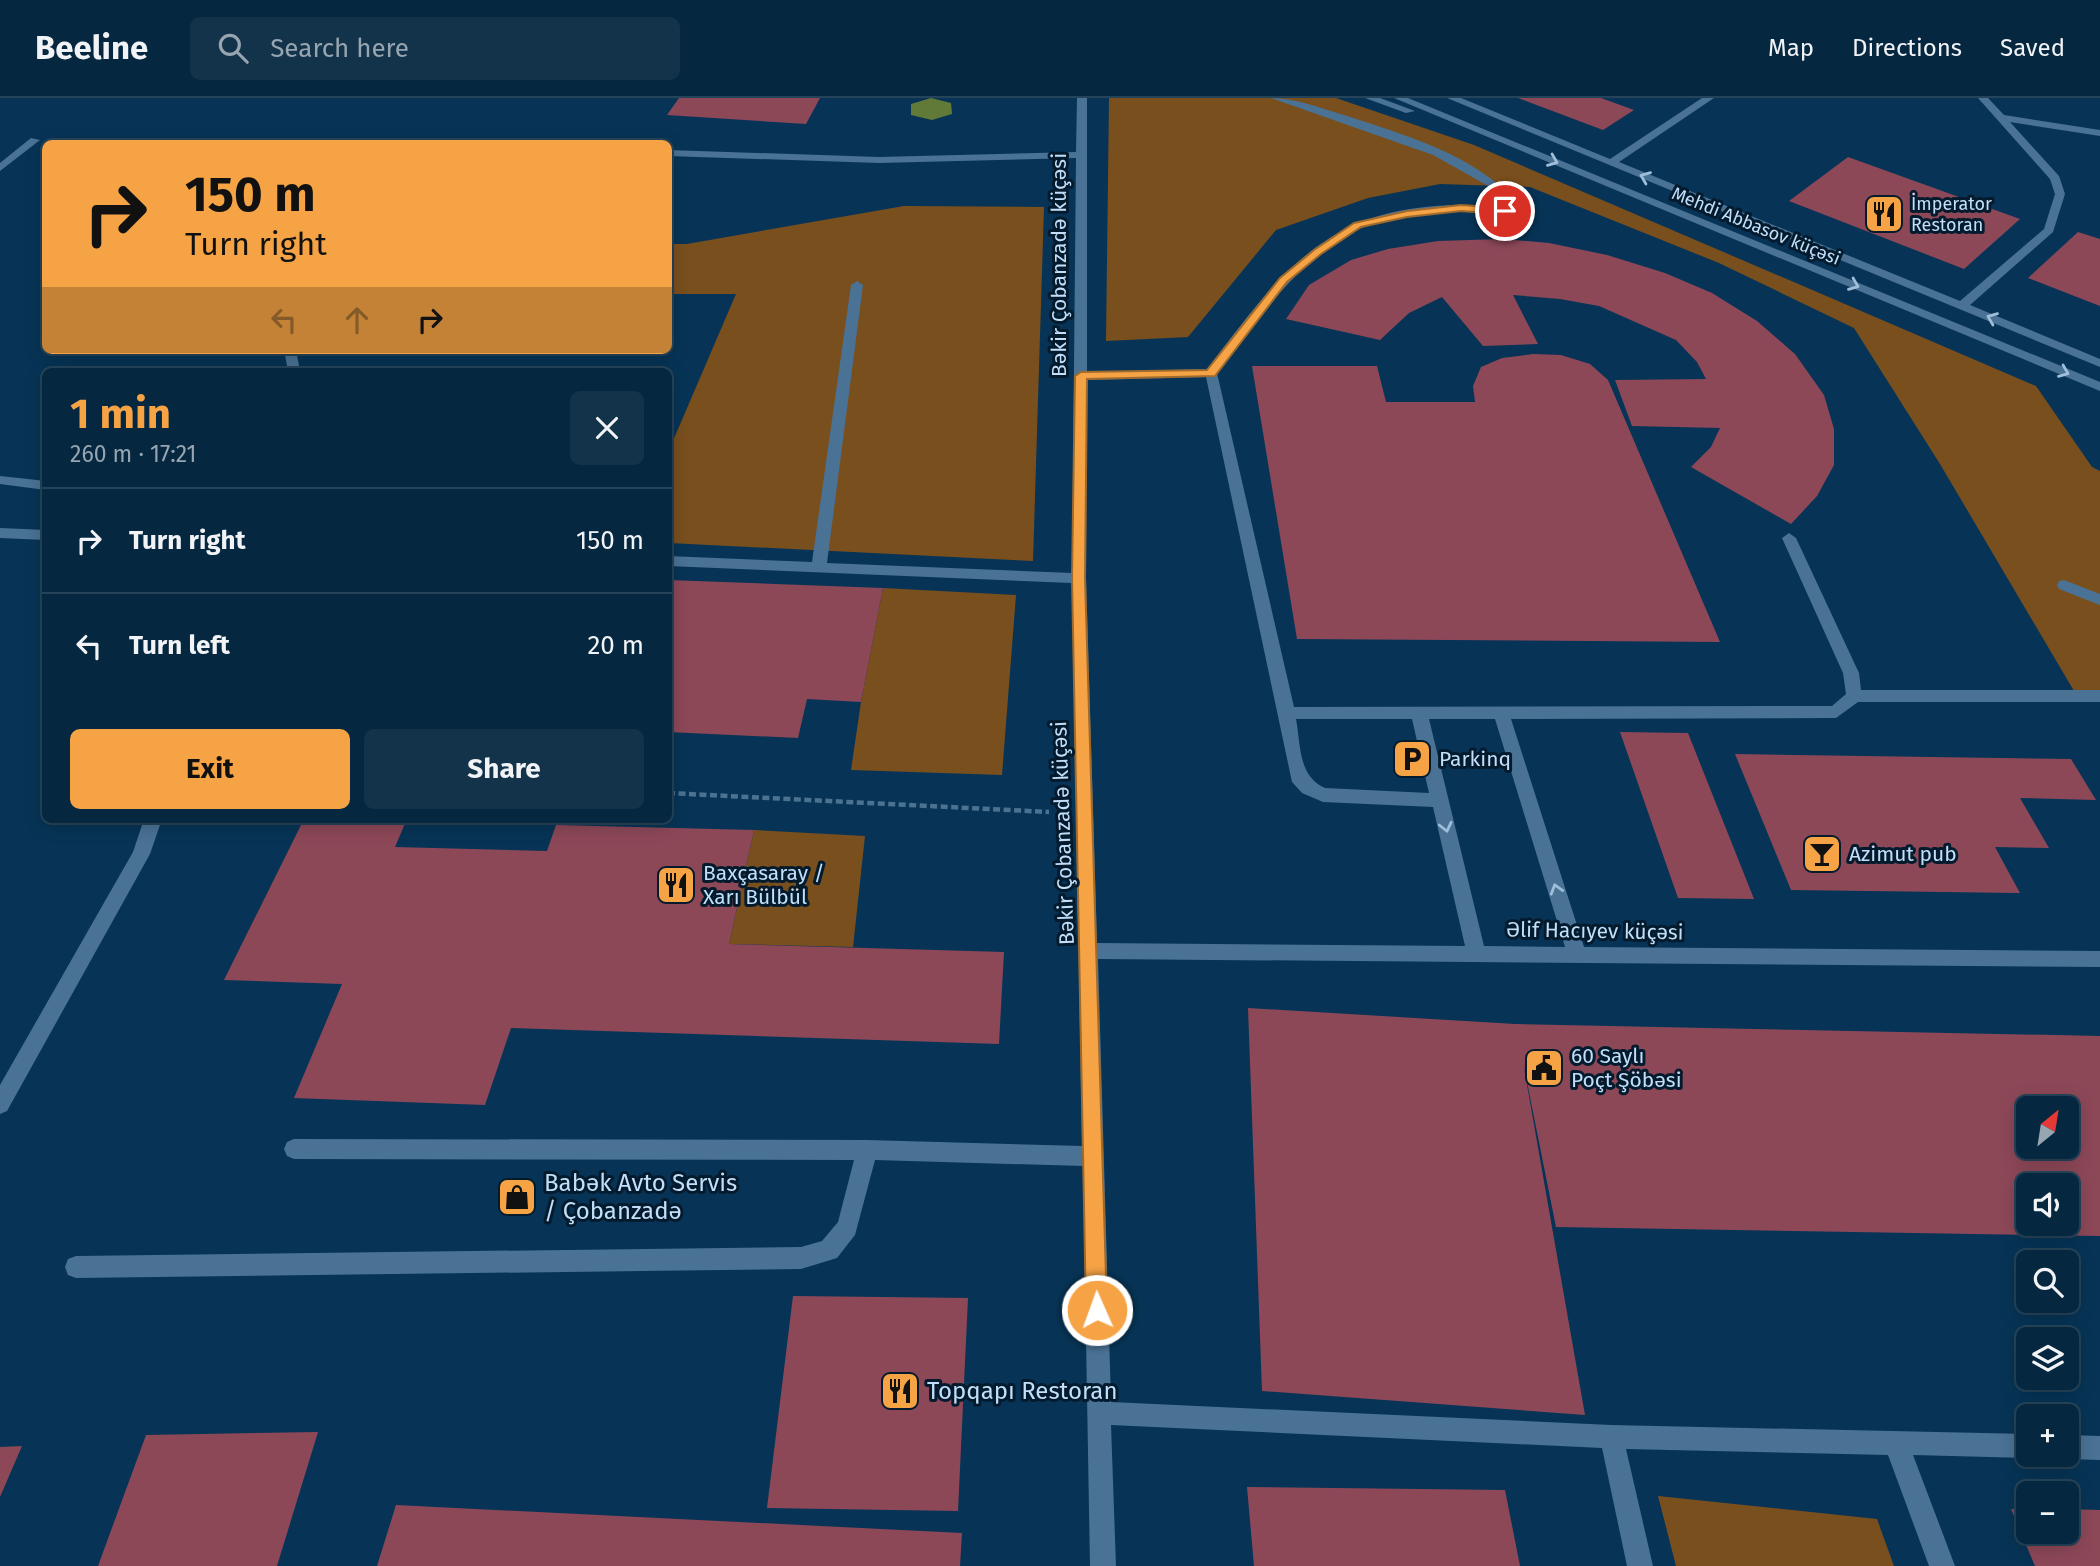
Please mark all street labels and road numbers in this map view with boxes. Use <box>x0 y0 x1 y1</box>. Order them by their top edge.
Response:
street label: Bəkir Çobanzadə küçəsi <box>1046 153 1072 377</box>
street label: Mehdi Abbasov küçəsi <box>1669 182 1843 270</box>
street label: Bəkir Çobanzadə küçəsi <box>1046 721 1080 945</box>
street label: Əlif Hacıyev küçəsi <box>1506 916 1684 946</box>

